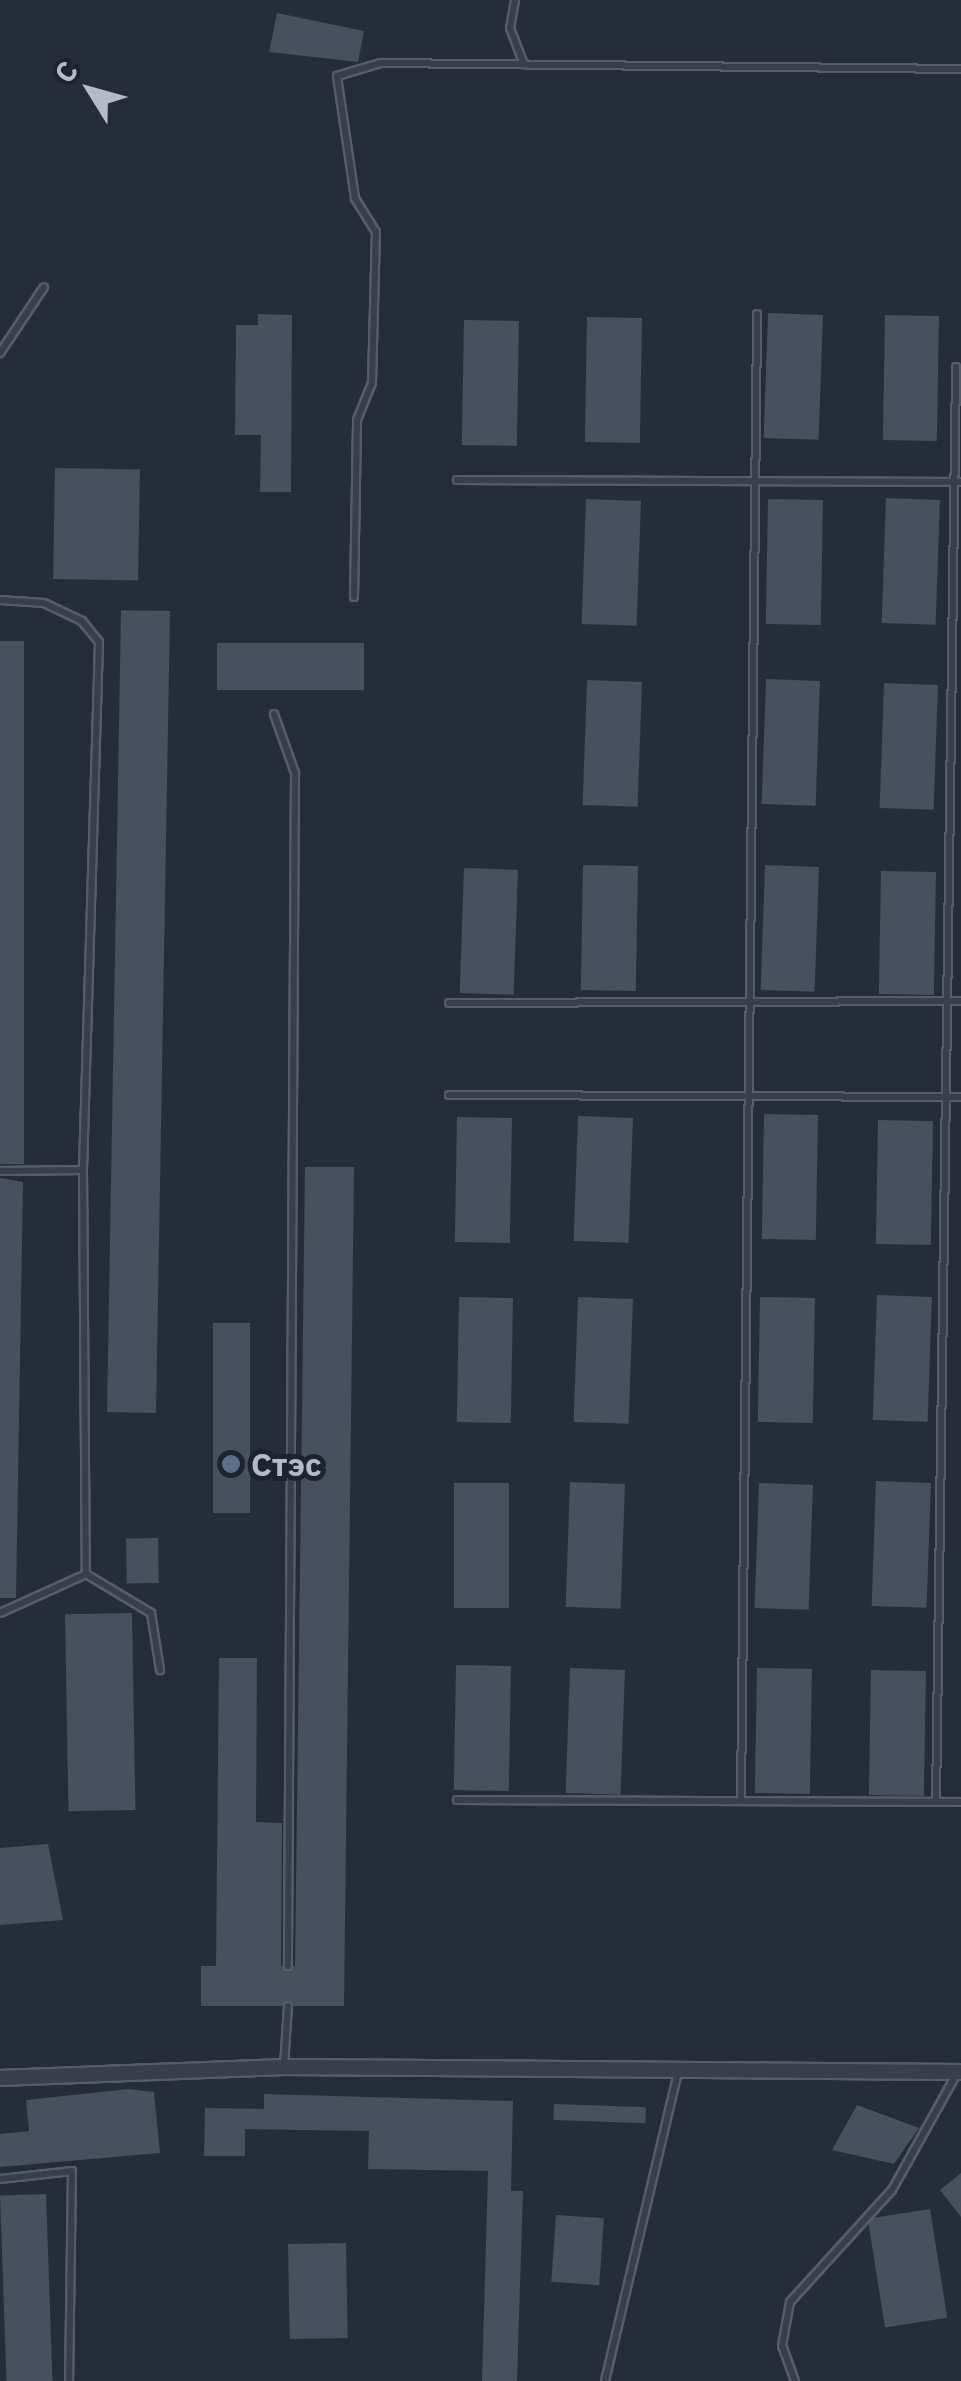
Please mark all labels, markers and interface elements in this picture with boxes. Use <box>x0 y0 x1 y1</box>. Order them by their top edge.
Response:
north arrow <box>40 40 140 140</box>
text: С <box>45 53 86 90</box>
place label: Стэс <box>251 1445 321 1483</box>
marker: Стэс <box>220 1453 242 1475</box>

